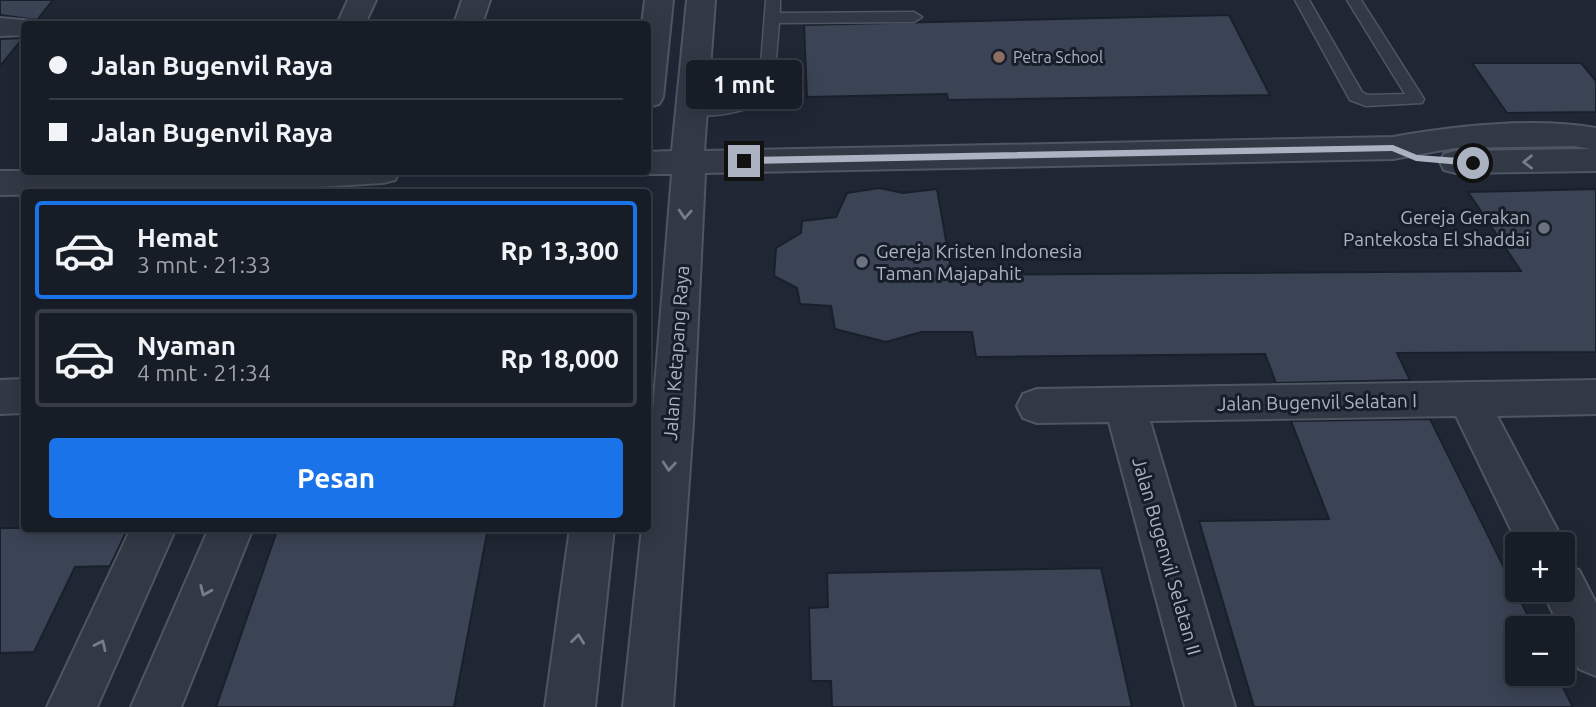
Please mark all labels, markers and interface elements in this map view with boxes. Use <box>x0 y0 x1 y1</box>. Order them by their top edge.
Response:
place label: Petra School <box>1013 48 1103 66</box>
marker: Petra School <box>991 49 1007 65</box>
text: Jalan Bugenvil Raya <box>91 51 333 80</box>
callout: 1 mnt <box>686 60 802 108</box>
text: 1 mnt <box>713 72 775 97</box>
text: Jalan Bugenvil Raya <box>91 118 333 147</box>
route end <box>728 145 760 177</box>
route start <box>1457 147 1489 179</box>
one-way arrow <box>1522 155 1533 170</box>
place label: Gereja Gerakan Pantekosta El Shaddai <box>1343 206 1530 250</box>
one-way arrow <box>678 209 693 220</box>
icon: car <box>53 219 116 282</box>
marker: Gereja Gerakan Pantekosta El Shaddai <box>1536 220 1552 236</box>
text: Hemat <box>137 223 219 252</box>
text: Rp 13,300 <box>500 236 619 265</box>
place label: Gereja Kristen Indonesia Taman Majapahit <box>876 240 1082 284</box>
text: 3 mnt · 21:33 <box>137 252 271 277</box>
marker: Gereja Kristen Indonesia Taman Majapahit <box>854 254 870 270</box>
street label: Jalan Ketapang Raya <box>659 265 693 441</box>
icon: car <box>53 327 116 390</box>
text: Nyaman <box>137 331 236 360</box>
text: Rp 18,000 <box>500 344 619 373</box>
text: 4 mnt · 21:34 <box>137 360 271 385</box>
street label: Jalan Bugenvil Selatan I <box>1217 389 1417 415</box>
button: Pesan <box>49 438 623 518</box>
street label: Jalan Bugenvil Selatan II <box>1128 455 1206 657</box>
one-way arrow <box>662 461 677 472</box>
map controls <box>1505 532 1575 686</box>
button: + <box>1505 532 1575 602</box>
one-way arrow <box>199 585 213 597</box>
button: − <box>1505 616 1575 686</box>
one-way arrow <box>571 633 586 645</box>
one-way arrow <box>93 640 107 652</box>

